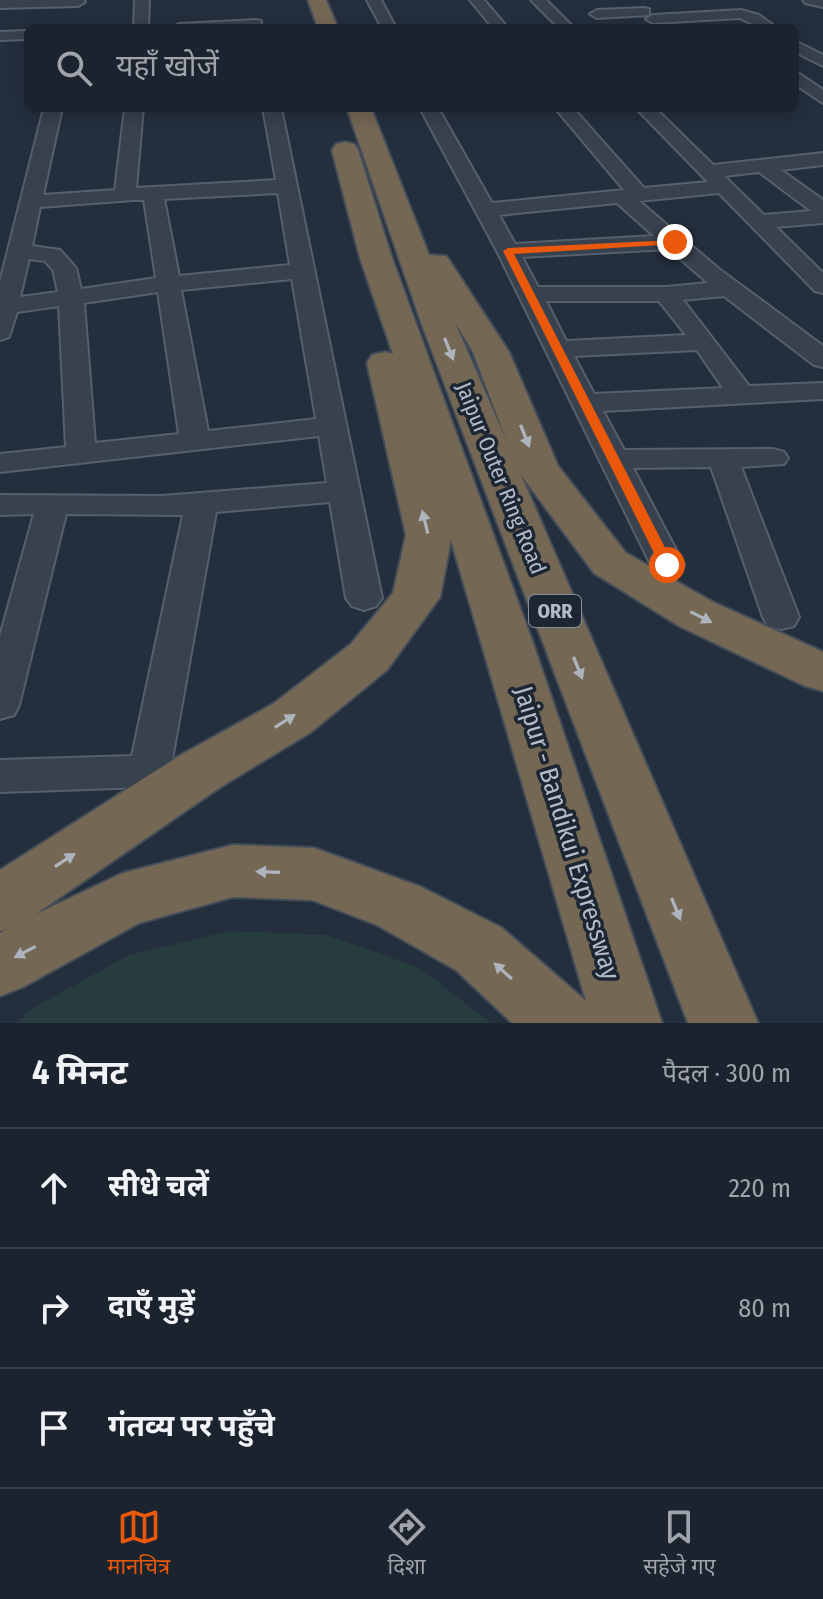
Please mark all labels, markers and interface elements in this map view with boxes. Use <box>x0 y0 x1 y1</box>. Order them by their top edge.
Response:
search box <box>24 24 799 112</box>
icon: search <box>52 46 96 90</box>
text: यहाँ खोजें <box>116 48 219 84</box>
route end <box>657 224 693 260</box>
one-way arrow <box>442 337 455 361</box>
street label: Jaipur Outer Ring Road <box>450 378 552 578</box>
one-way arrow <box>518 424 531 448</box>
one-way arrow <box>419 509 431 534</box>
route start <box>649 547 685 583</box>
road number: ORR <box>529 595 581 627</box>
one-way arrow <box>690 610 713 623</box>
one-way arrow <box>572 656 585 680</box>
street label: Jaipur - Bandikui Expressway <box>508 683 627 984</box>
one-way arrow <box>274 714 295 729</box>
one-way arrow <box>54 853 75 868</box>
one-way arrow <box>255 866 280 879</box>
one-way arrow <box>670 897 683 921</box>
one-way arrow <box>13 945 36 959</box>
one-way arrow <box>493 963 513 980</box>
text: 4 मिनट <box>32 1052 128 1093</box>
text: पैदल · 300 m <box>662 1058 791 1089</box>
icon: ahead <box>32 1166 76 1210</box>
text: सीधे चलें <box>108 1168 209 1204</box>
text: 220 m <box>728 1173 791 1204</box>
icon: right <box>32 1286 76 1330</box>
text: दाएँ मुड़ें <box>108 1288 195 1324</box>
text: 80 m <box>738 1293 791 1324</box>
icon: arrive <box>32 1406 76 1450</box>
text: गंतव्य पर पहुँचे <box>108 1408 275 1444</box>
tab: मानचित्र <box>107 1505 170 1583</box>
tab: दिशा <box>385 1505 429 1583</box>
tab: सहेजे गए <box>643 1505 716 1583</box>

